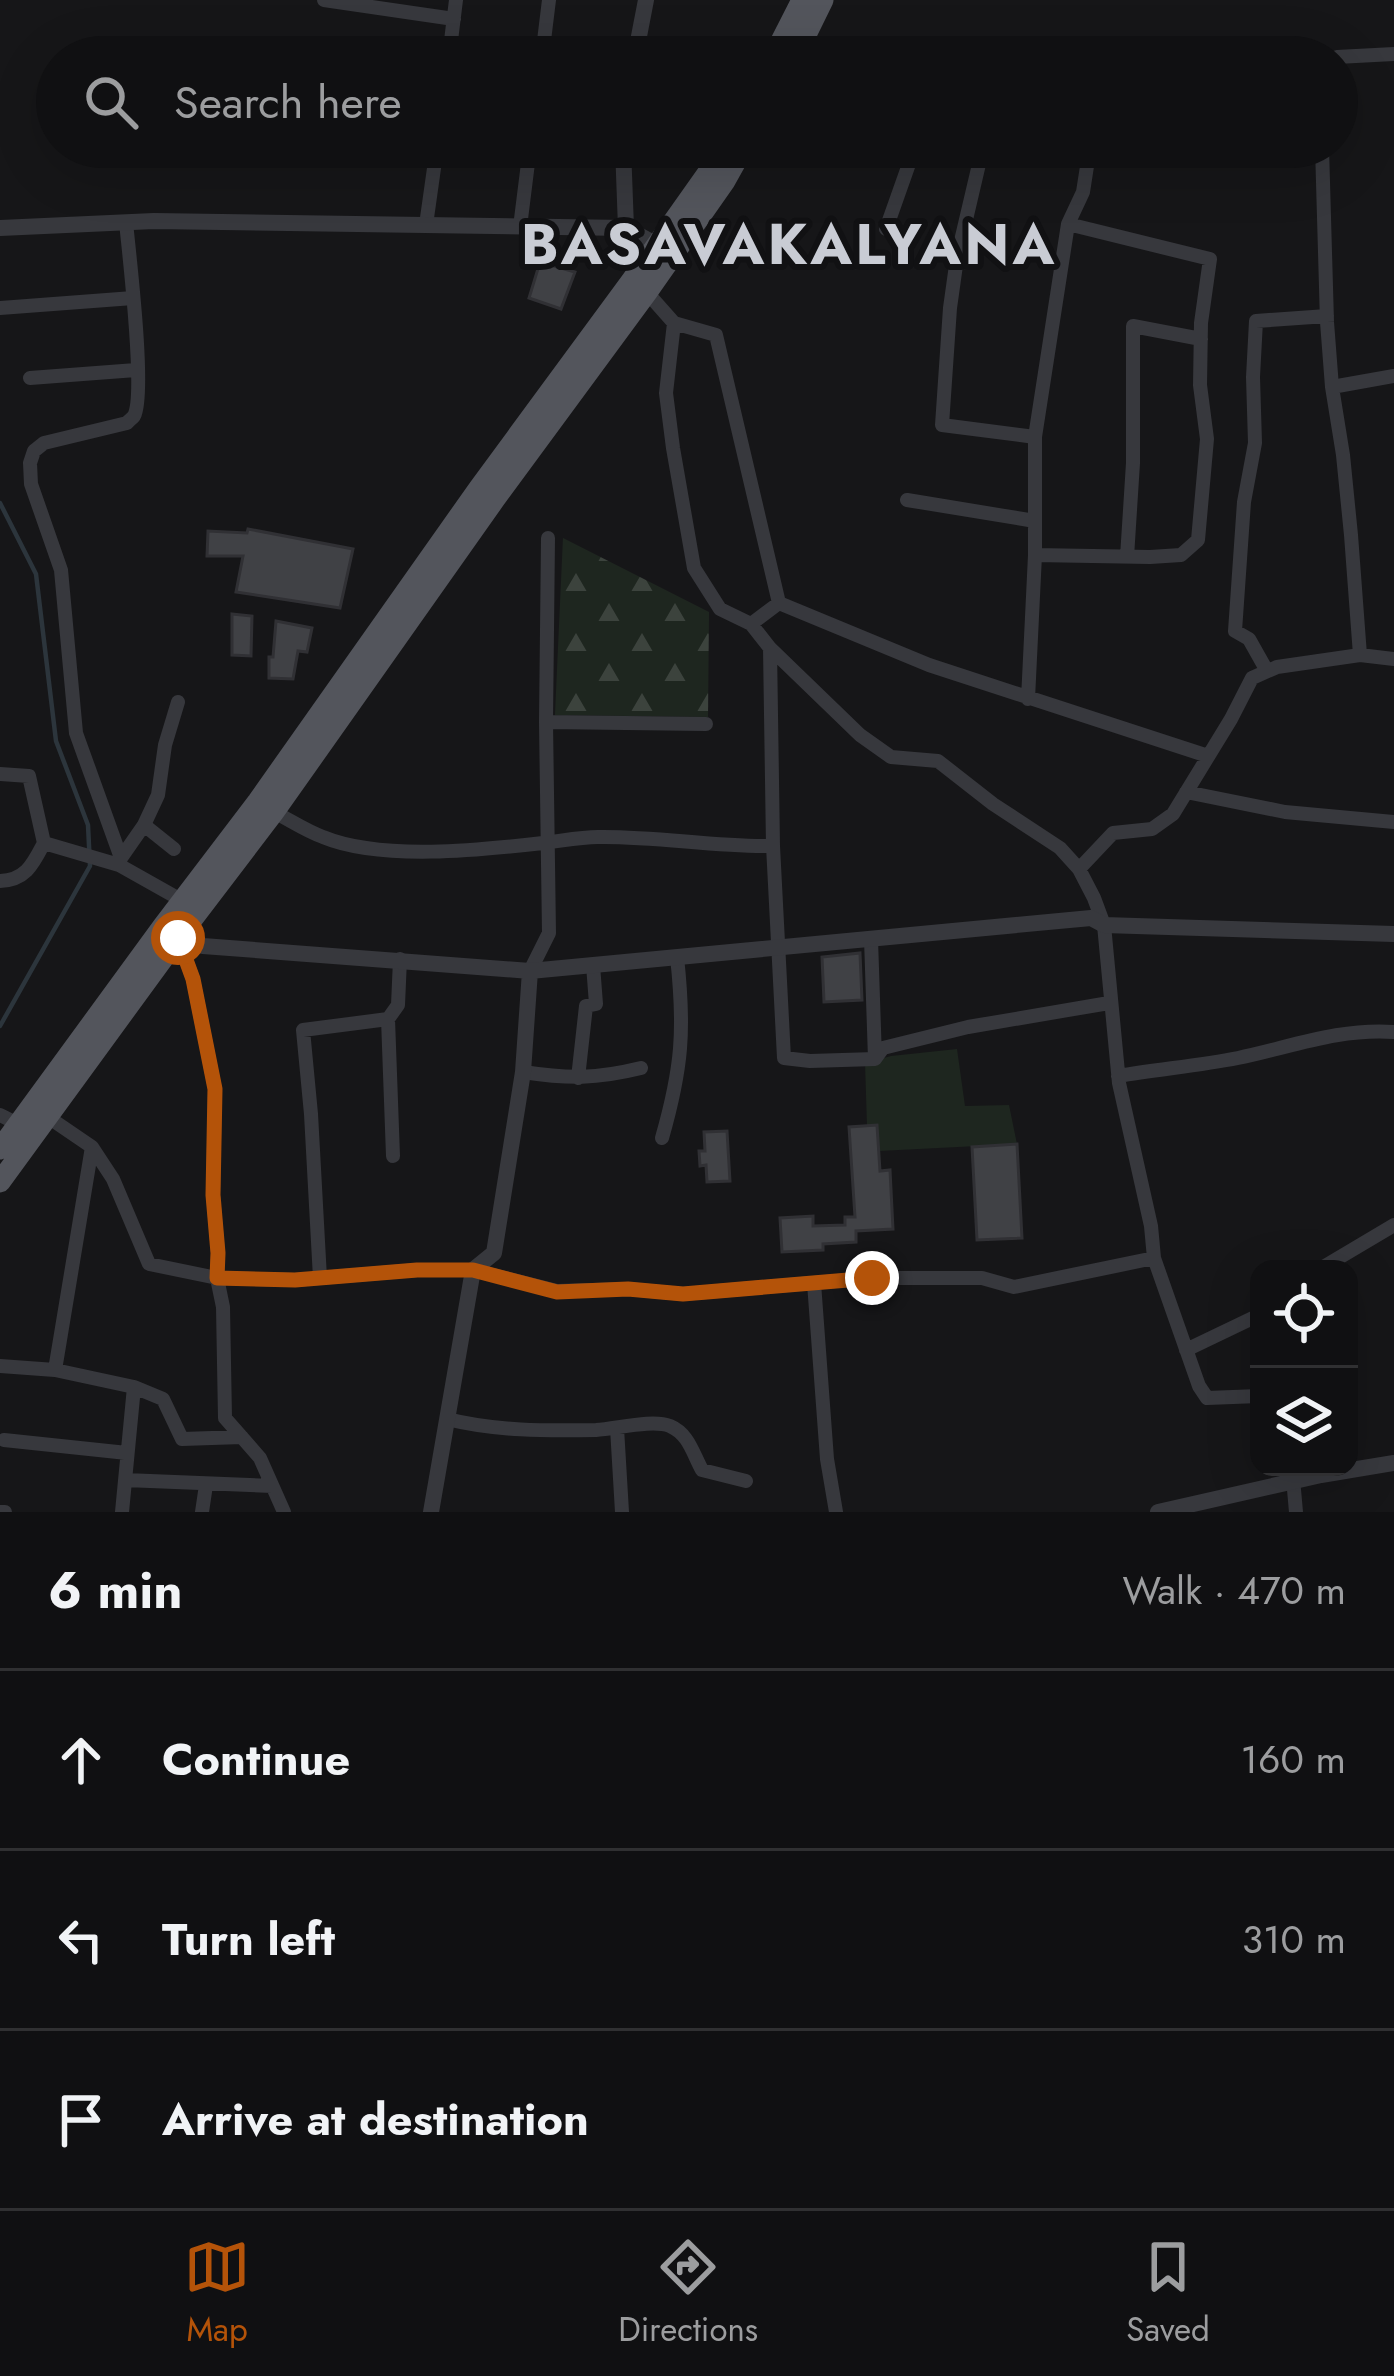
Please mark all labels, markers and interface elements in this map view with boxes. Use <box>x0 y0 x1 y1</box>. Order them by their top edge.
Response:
search box <box>36 36 1358 168</box>
icon: search <box>78 69 144 135</box>
text: Search here <box>174 70 402 135</box>
district label: BASAVAKALYANA <box>521 203 1057 285</box>
route start <box>151 911 205 965</box>
route end <box>845 1251 899 1305</box>
map controls <box>1250 1260 1358 1476</box>
button: locate <box>1250 1260 1358 1368</box>
button: layers <box>1250 1368 1358 1476</box>
text: 6 min <box>48 1553 183 1627</box>
text: Walk · 470 m <box>1123 1562 1346 1619</box>
icon: ahead <box>48 1727 114 1793</box>
text: Continue <box>162 1727 350 1792</box>
text: 160 m <box>1240 1731 1346 1788</box>
icon: left <box>48 1907 114 1973</box>
text: Turn left <box>162 1907 335 1972</box>
text: 310 m <box>1242 1911 1346 1968</box>
icon: arrive <box>48 2087 114 2153</box>
text: Arrive at destination <box>162 2087 589 2152</box>
tab: Map <box>184 2234 250 2353</box>
tab: Directions <box>618 2234 758 2353</box>
tab: Saved <box>1126 2234 1210 2353</box>

